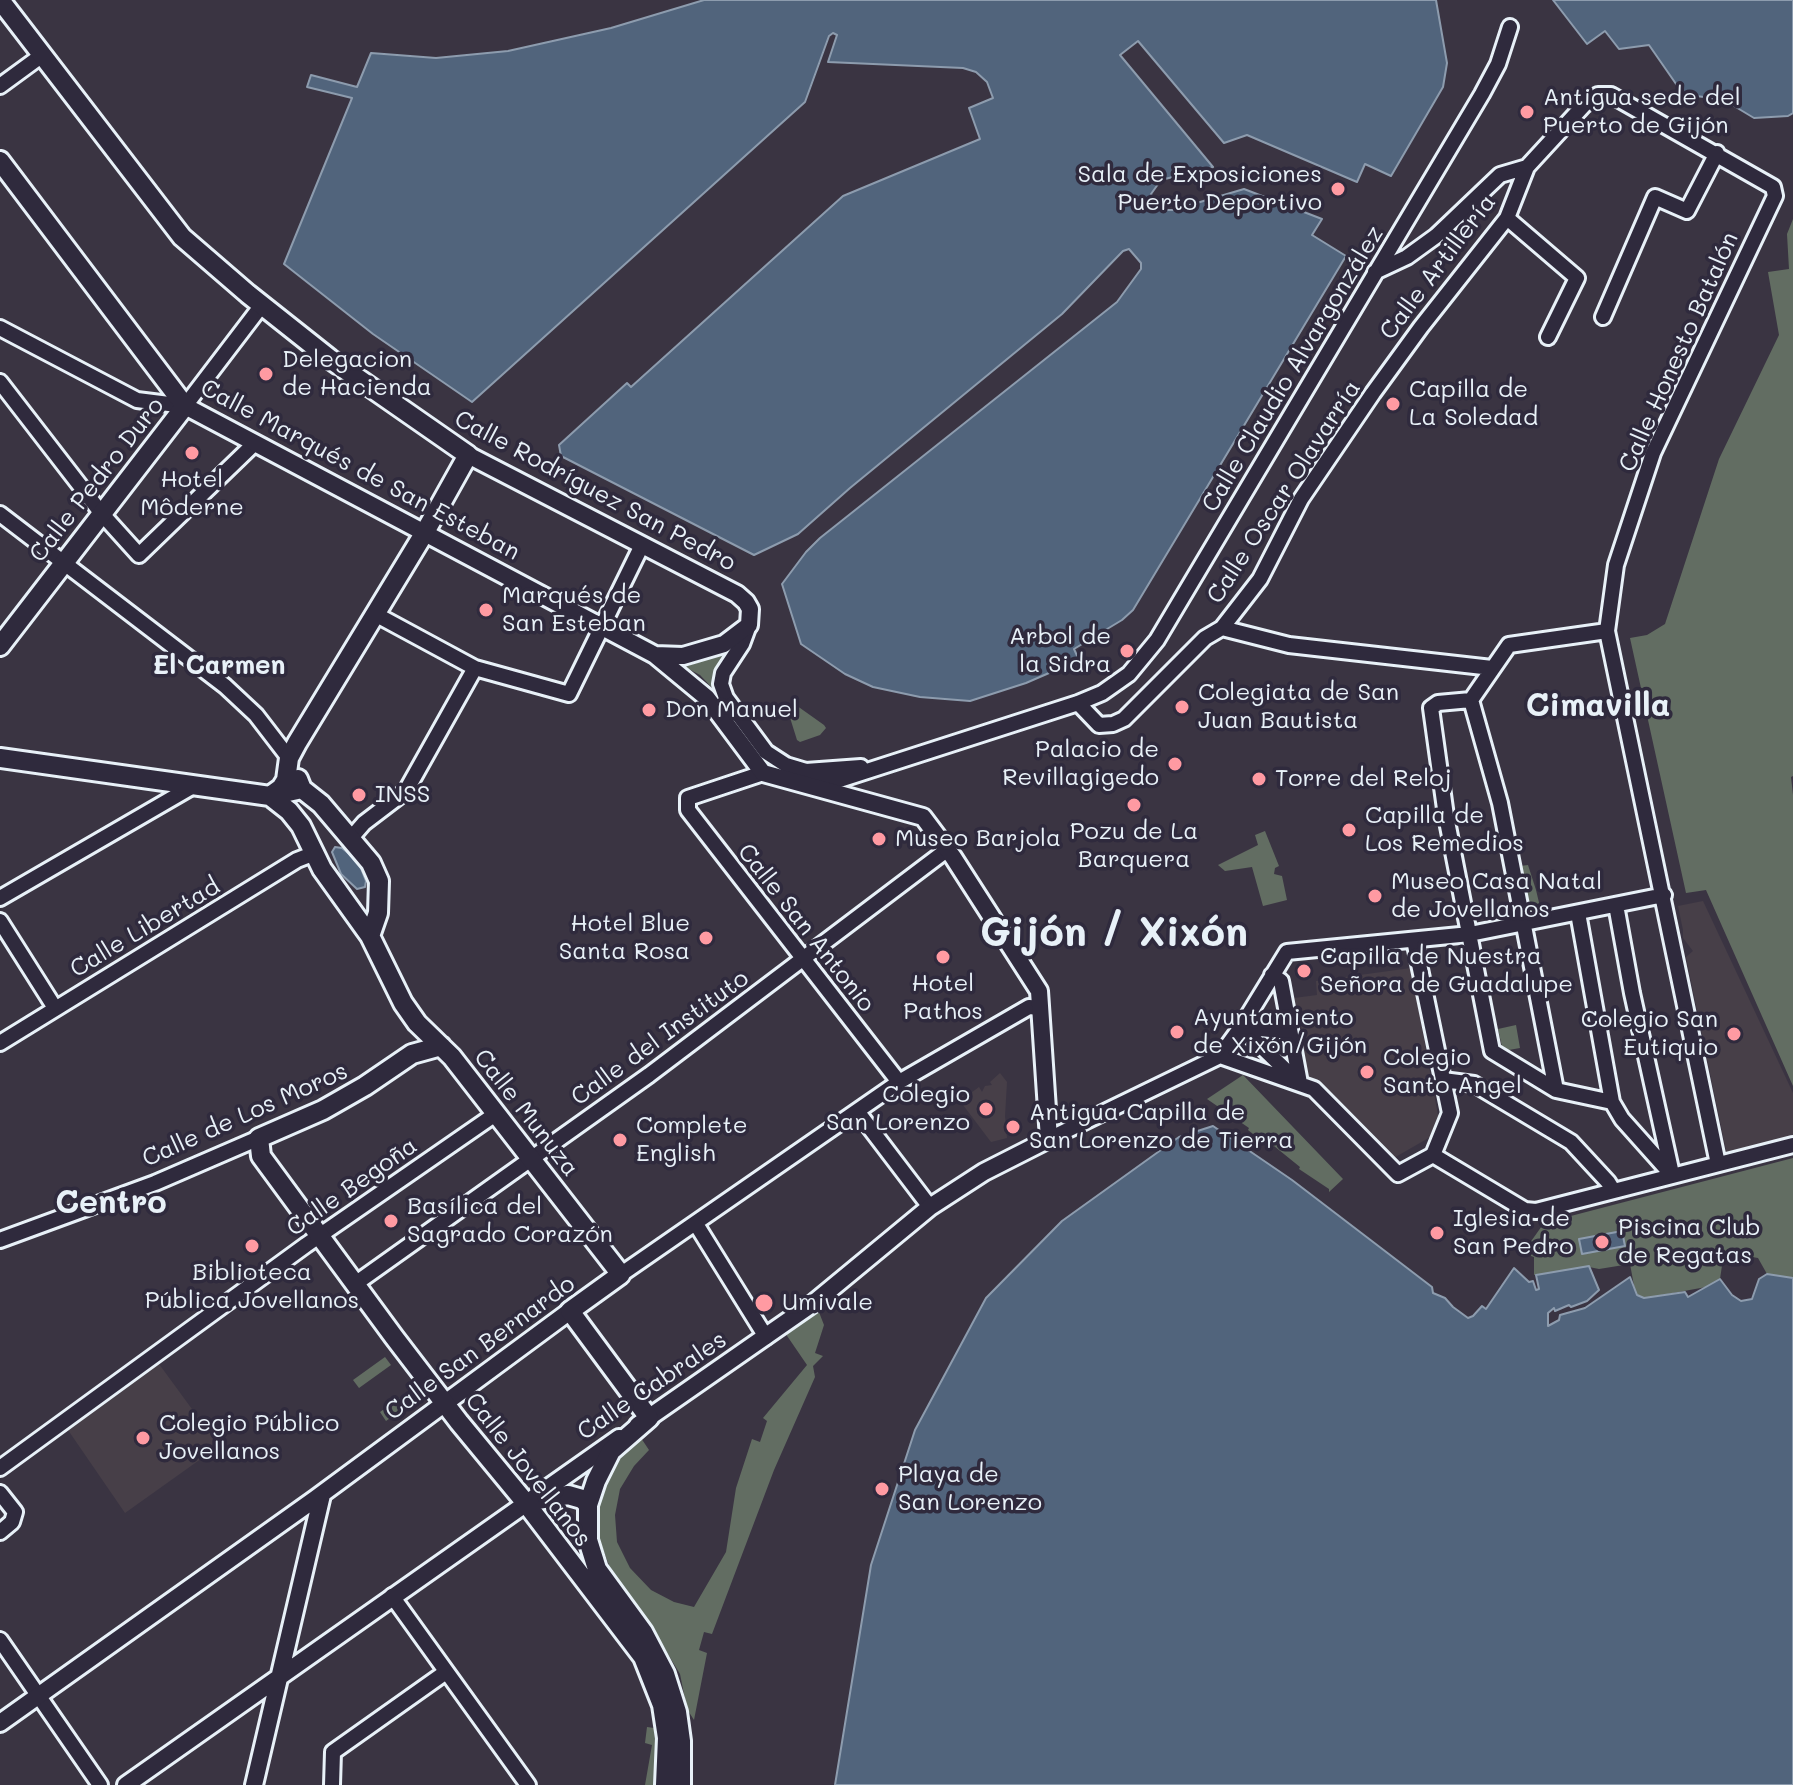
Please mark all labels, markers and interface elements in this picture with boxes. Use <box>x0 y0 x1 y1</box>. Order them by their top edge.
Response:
place label: Antigua sede del Puerto de Gijón <box>1543 84 1741 140</box>
marker: Antigua sede del Puerto de Gijón <box>1518 103 1536 121</box>
place label: Sala de Exposiciones Puerto Deportivo <box>1078 161 1322 217</box>
marker: Sala de Exposiciones Puerto Deportivo <box>1329 180 1347 198</box>
street label: Calle Artillería <box>1374 189 1502 345</box>
street label: Calle Claudio Alvargonzález <box>1196 221 1390 517</box>
street label: Calle Honesto Batalón <box>1613 228 1745 476</box>
place label: Delegacion de Hacienda <box>282 346 432 402</box>
marker: Delegacion de Hacienda <box>257 365 275 383</box>
street label: Calle Marqués de San Esteban <box>195 373 525 567</box>
street label: Calle Oscar Olavarría <box>1201 375 1367 609</box>
place label: Capilla de La Soledad <box>1409 376 1538 432</box>
street label: Calle Pedro Duro <box>24 392 170 568</box>
marker: Capilla de La Soledad <box>1384 395 1402 413</box>
street label: Calle Rodríguez San Pedro <box>449 404 741 578</box>
marker: Hotel Môderne <box>183 444 201 462</box>
place label: Hotel Môderne <box>140 466 244 522</box>
place label: Marqués de San Esteban <box>502 582 646 638</box>
marker: Marqués de San Esteban <box>477 601 495 619</box>
place label: Arbol de la Sidra <box>1009 623 1111 679</box>
marker: Arbol de la Sidra <box>1118 642 1136 660</box>
district label: El Carmen <box>153 650 285 682</box>
place label: Colegiata de San Juan Bautista <box>1198 679 1399 735</box>
district label: Cimavilla <box>1526 687 1670 725</box>
place label: Don Manuel <box>665 696 798 724</box>
marker: Colegiata de San Juan Bautista <box>1173 698 1191 716</box>
marker: Don Manuel <box>640 701 658 719</box>
place label: Palacio de Revillagigedo <box>1002 736 1159 792</box>
marker: Palacio de Revillagigedo <box>1166 755 1184 773</box>
place label: Torre del Reloj <box>1275 765 1452 793</box>
marker: Torre del Reloj <box>1250 770 1268 788</box>
place label: INSS <box>375 781 430 809</box>
marker: INSS <box>350 786 368 804</box>
marker: Pozu de La Barquera <box>1125 796 1143 814</box>
place label: Capilla de Los Remedios <box>1365 802 1524 858</box>
place label: Pozu de La Barquera <box>1070 818 1198 874</box>
marker: Capilla de Los Remedios <box>1340 821 1358 839</box>
place label: Museo Barjola <box>895 825 1061 853</box>
marker: Museo Barjola <box>870 830 888 848</box>
street label: Calle San Antonio <box>731 838 881 1018</box>
place label: Museo Casa Natal de Jovellanos <box>1391 868 1602 924</box>
street label: Calle Libertad <box>65 872 225 984</box>
marker: Museo Casa Natal de Jovellanos <box>1366 887 1384 905</box>
place label: Hotel Blue Santa Rosa <box>559 910 690 966</box>
district label: Gijón / Xixón <box>980 910 1248 958</box>
marker: Hotel Blue Santa Rosa <box>697 929 715 947</box>
place label: Capilla de Nuestra Señora de Guadalupe <box>1320 943 1573 999</box>
marker: Hotel Pathos <box>934 948 952 966</box>
marker: Capilla de Nuestra Señora de Guadalupe <box>1295 962 1313 980</box>
street label: Calle del Instituto <box>566 964 754 1112</box>
place label: Hotel Pathos <box>903 970 983 1026</box>
place label: Ayuntamiento de Xixón/Gijón <box>1193 1004 1367 1060</box>
place label: Colegio San Eutiquio <box>1581 1006 1718 1062</box>
marker: Ayuntamiento de Xixón/Gijón <box>1168 1023 1186 1041</box>
marker: Colegio San Eutiquio <box>1725 1025 1743 1043</box>
street label: Calle Munuza <box>467 1044 585 1182</box>
place label: Colegio Santo Angel <box>1383 1044 1522 1100</box>
street label: Calle de Los Moros <box>138 1057 352 1173</box>
marker: Colegio Santo Angel <box>1358 1063 1376 1081</box>
place label: Colegio San Lorenzo <box>826 1081 970 1137</box>
place label: Antigua Capilla de San Lorenzo de Tierra <box>1029 1099 1293 1155</box>
marker: Colegio San Lorenzo <box>977 1100 995 1118</box>
place label: Complete English <box>636 1112 748 1168</box>
marker: Antigua Capilla de San Lorenzo de Tierra <box>1004 1118 1022 1136</box>
street label: Calle Begoña <box>281 1131 423 1243</box>
marker: Complete English <box>611 1131 629 1149</box>
district label: Centro <box>55 1184 167 1222</box>
place label: Basílica del Sagrado Corazón <box>407 1193 613 1249</box>
place label: Iglesia de San Pedro <box>1453 1205 1573 1261</box>
marker: Basílica del Sagrado Corazón <box>382 1212 400 1230</box>
place label: Piscina Club de Regatas <box>1618 1214 1761 1270</box>
marker: Iglesia de San Pedro <box>1428 1224 1446 1242</box>
marker: Piscina Club de Regatas <box>1593 1233 1611 1251</box>
marker: Biblioteca Pública Jovellanos <box>243 1237 261 1255</box>
place label: Biblioteca Pública Jovellanos <box>145 1259 359 1315</box>
street label: Calle San Bernardo <box>379 1269 581 1427</box>
place label: Umivale <box>782 1289 873 1317</box>
marker: Umivale <box>753 1292 775 1314</box>
street label: Calle Cabrales <box>572 1326 732 1446</box>
street label: Calle Jovellanos <box>459 1387 597 1553</box>
place label: Colegio Público Jovellanos <box>159 1410 339 1466</box>
marker: Colegio Público Jovellanos <box>134 1429 152 1447</box>
place label: Playa de San Lorenzo <box>898 1461 1042 1517</box>
marker: Playa de San Lorenzo <box>873 1480 891 1498</box>

